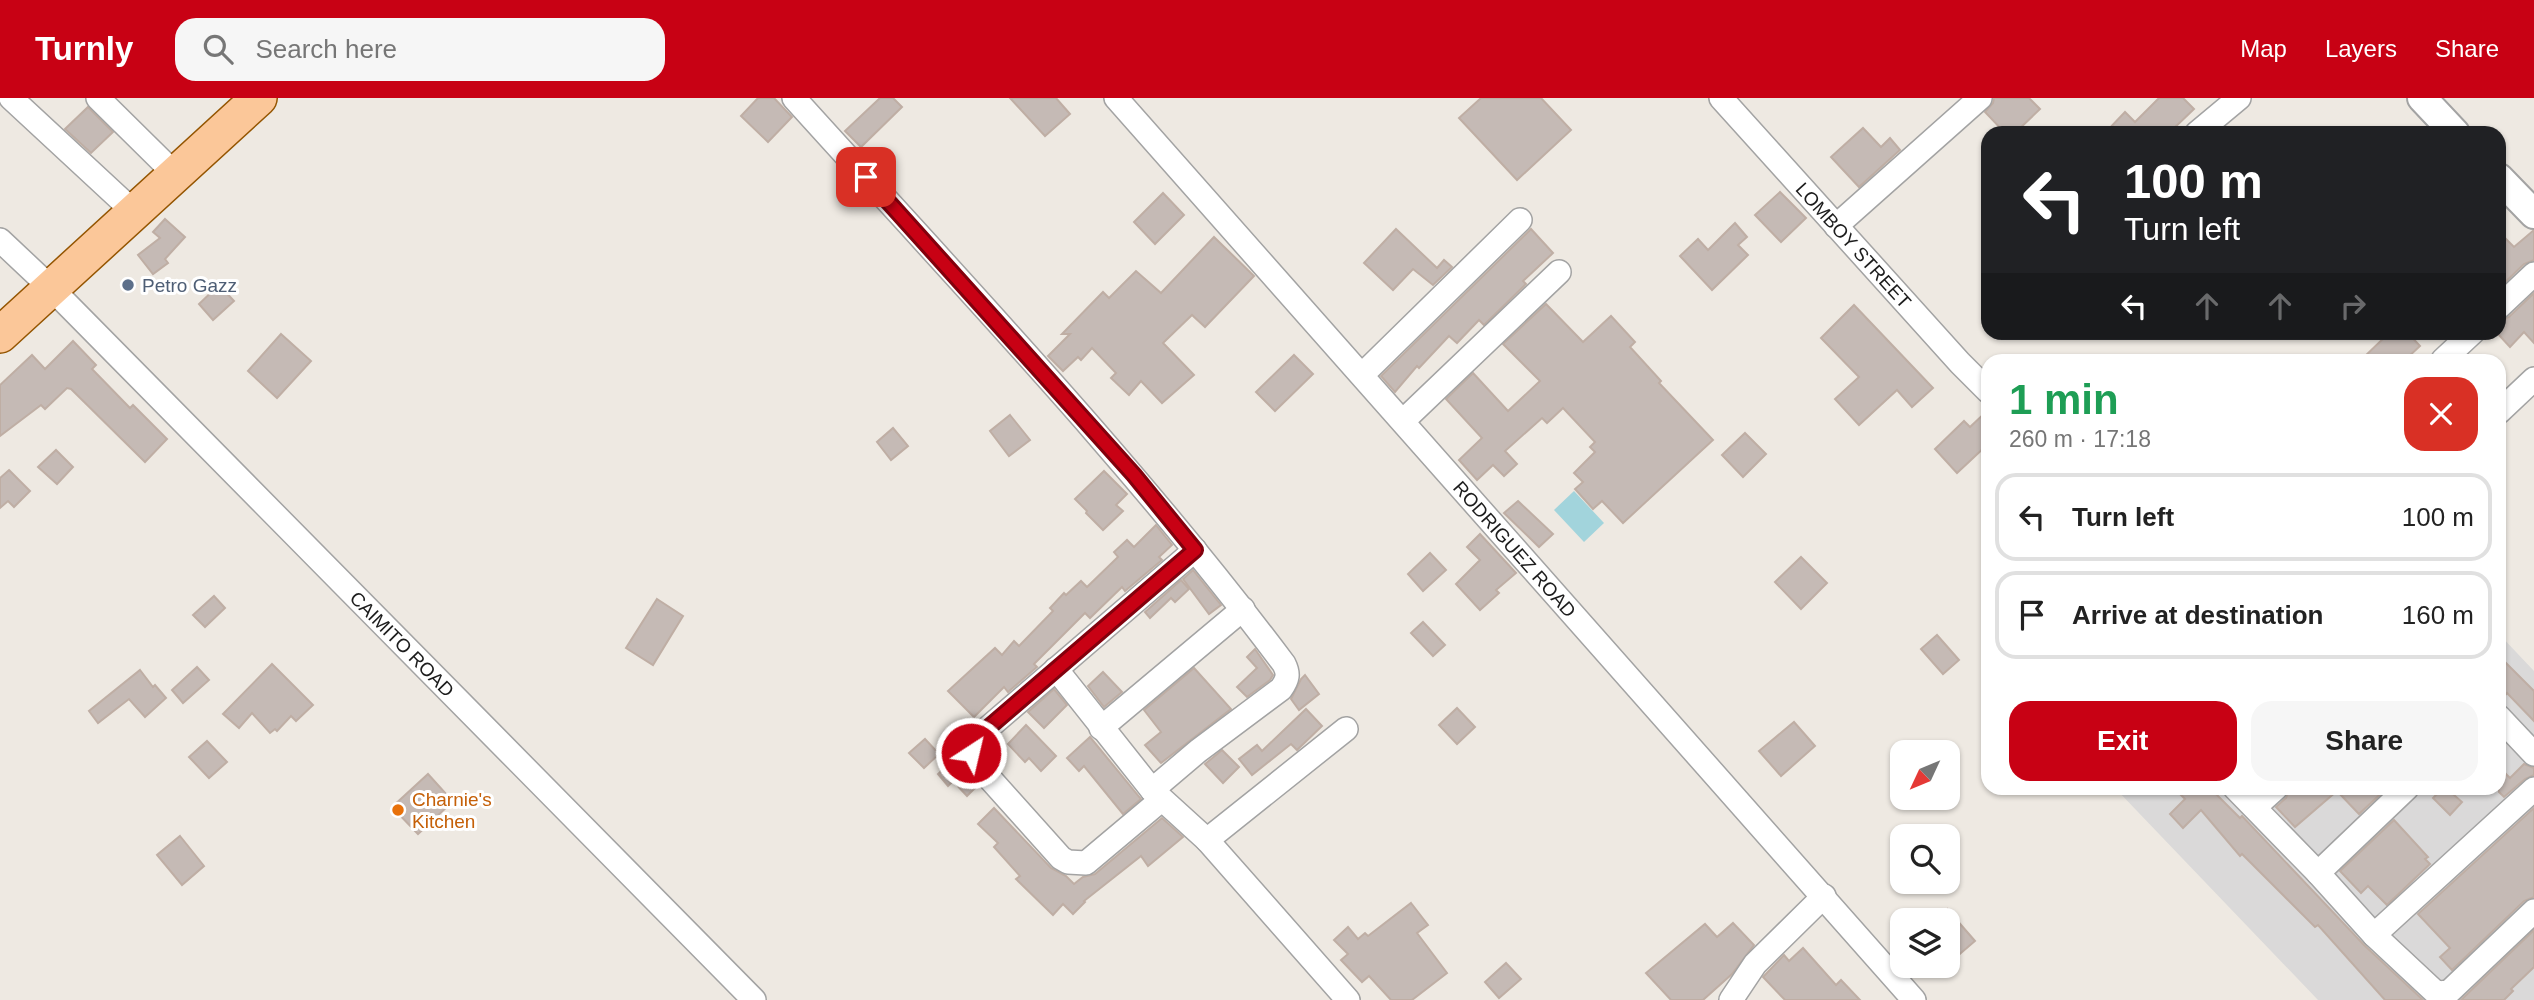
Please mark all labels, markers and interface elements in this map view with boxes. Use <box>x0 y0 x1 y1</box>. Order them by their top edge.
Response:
search box <box>175 18 665 81</box>
text: Turnly <box>35 30 133 67</box>
icon: search <box>199 30 237 68</box>
text: Search here <box>255 34 397 64</box>
text: Map <box>2240 35 2287 62</box>
text: Layers <box>2325 35 2397 62</box>
text: Share <box>2435 35 2499 62</box>
pin <box>836 147 896 207</box>
icon: left <box>2009 154 2100 245</box>
text: 100 m <box>2124 154 2263 208</box>
icon: arrive <box>847 158 885 196</box>
street label: LOMBOY STREET <box>1792 178 1916 312</box>
text: Turn left <box>2124 211 2240 247</box>
place label: Petro Gazz <box>142 275 237 296</box>
marker: Petro Gazz <box>120 277 136 293</box>
icon: left <box>2115 287 2153 325</box>
icon: ahead <box>2188 287 2226 325</box>
icon: ahead <box>2261 287 2299 325</box>
icon: right <box>2334 287 2372 325</box>
text: 1 min <box>2009 376 2119 423</box>
button: close <box>2404 377 2478 451</box>
text: 260 m · 17:18 <box>2009 426 2151 452</box>
street label: RODRIGUEZ ROAD <box>1449 477 1581 621</box>
icon: left <box>2013 498 2051 536</box>
text: Turn left <box>2072 502 2174 532</box>
text: 100 m <box>2402 502 2474 532</box>
street label: CAIMITO ROAD <box>346 587 459 701</box>
icon: arrive <box>2013 596 2051 634</box>
text: Arrive at destination <box>2072 600 2323 630</box>
text: 160 m <box>2402 600 2474 630</box>
button: Exit <box>2009 701 2237 781</box>
button: Share <box>2251 701 2478 781</box>
position arrow <box>934 716 1008 790</box>
north arrow <box>1890 740 1960 810</box>
map controls <box>1890 740 1960 978</box>
place label: Charnie's Kitchen <box>412 789 492 832</box>
marker: Charnie's Kitchen <box>390 802 406 818</box>
button: search <box>1890 824 1960 894</box>
button: layers <box>1890 908 1960 978</box>

